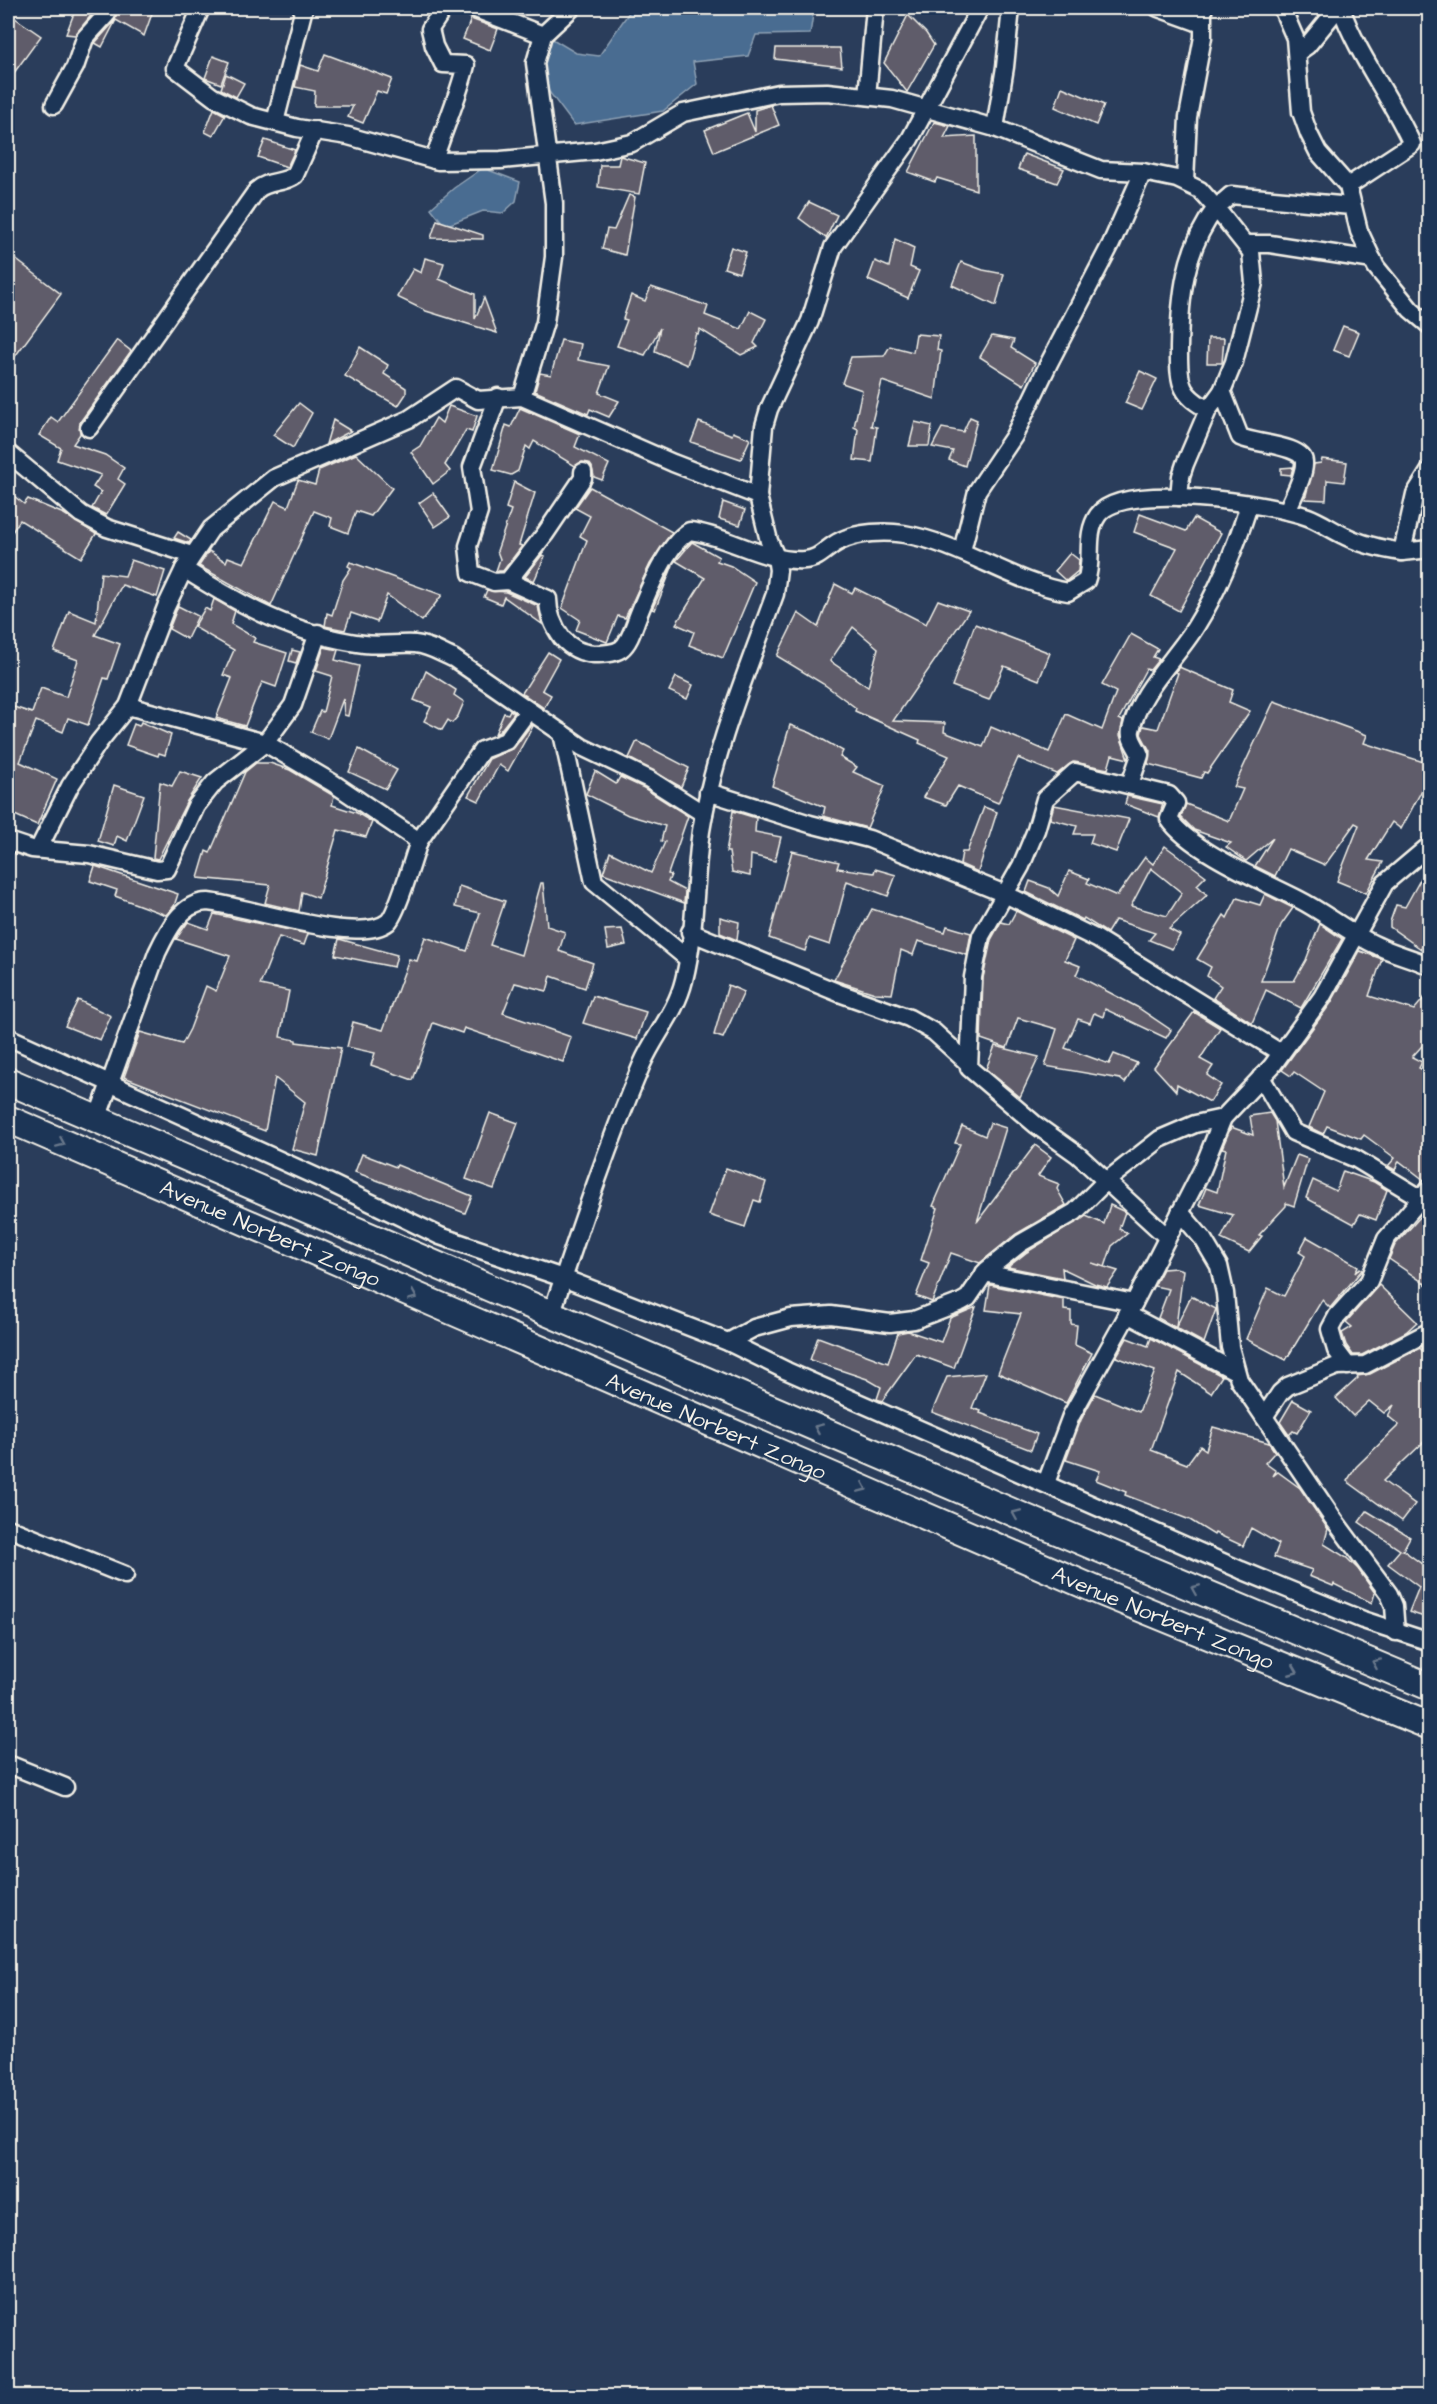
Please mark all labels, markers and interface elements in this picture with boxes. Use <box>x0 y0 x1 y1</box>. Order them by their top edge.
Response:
one-way arrow <box>55 1135 66 1147</box>
street label: Avenue Norbert Zongo <box>155 1173 385 1296</box>
one-way arrow <box>407 1289 418 1301</box>
street label: Avenue Norbert Zongo <box>601 1366 831 1489</box>
one-way arrow <box>813 1423 824 1435</box>
one-way arrow <box>856 1481 867 1493</box>
one-way arrow <box>1011 1509 1022 1521</box>
street label: Avenue Norbert Zongo <box>1047 1559 1279 1678</box>
one-way arrow <box>1191 1585 1202 1597</box>
one-way arrow <box>1371 1659 1382 1671</box>
one-way arrow <box>1287 1664 1298 1676</box>

